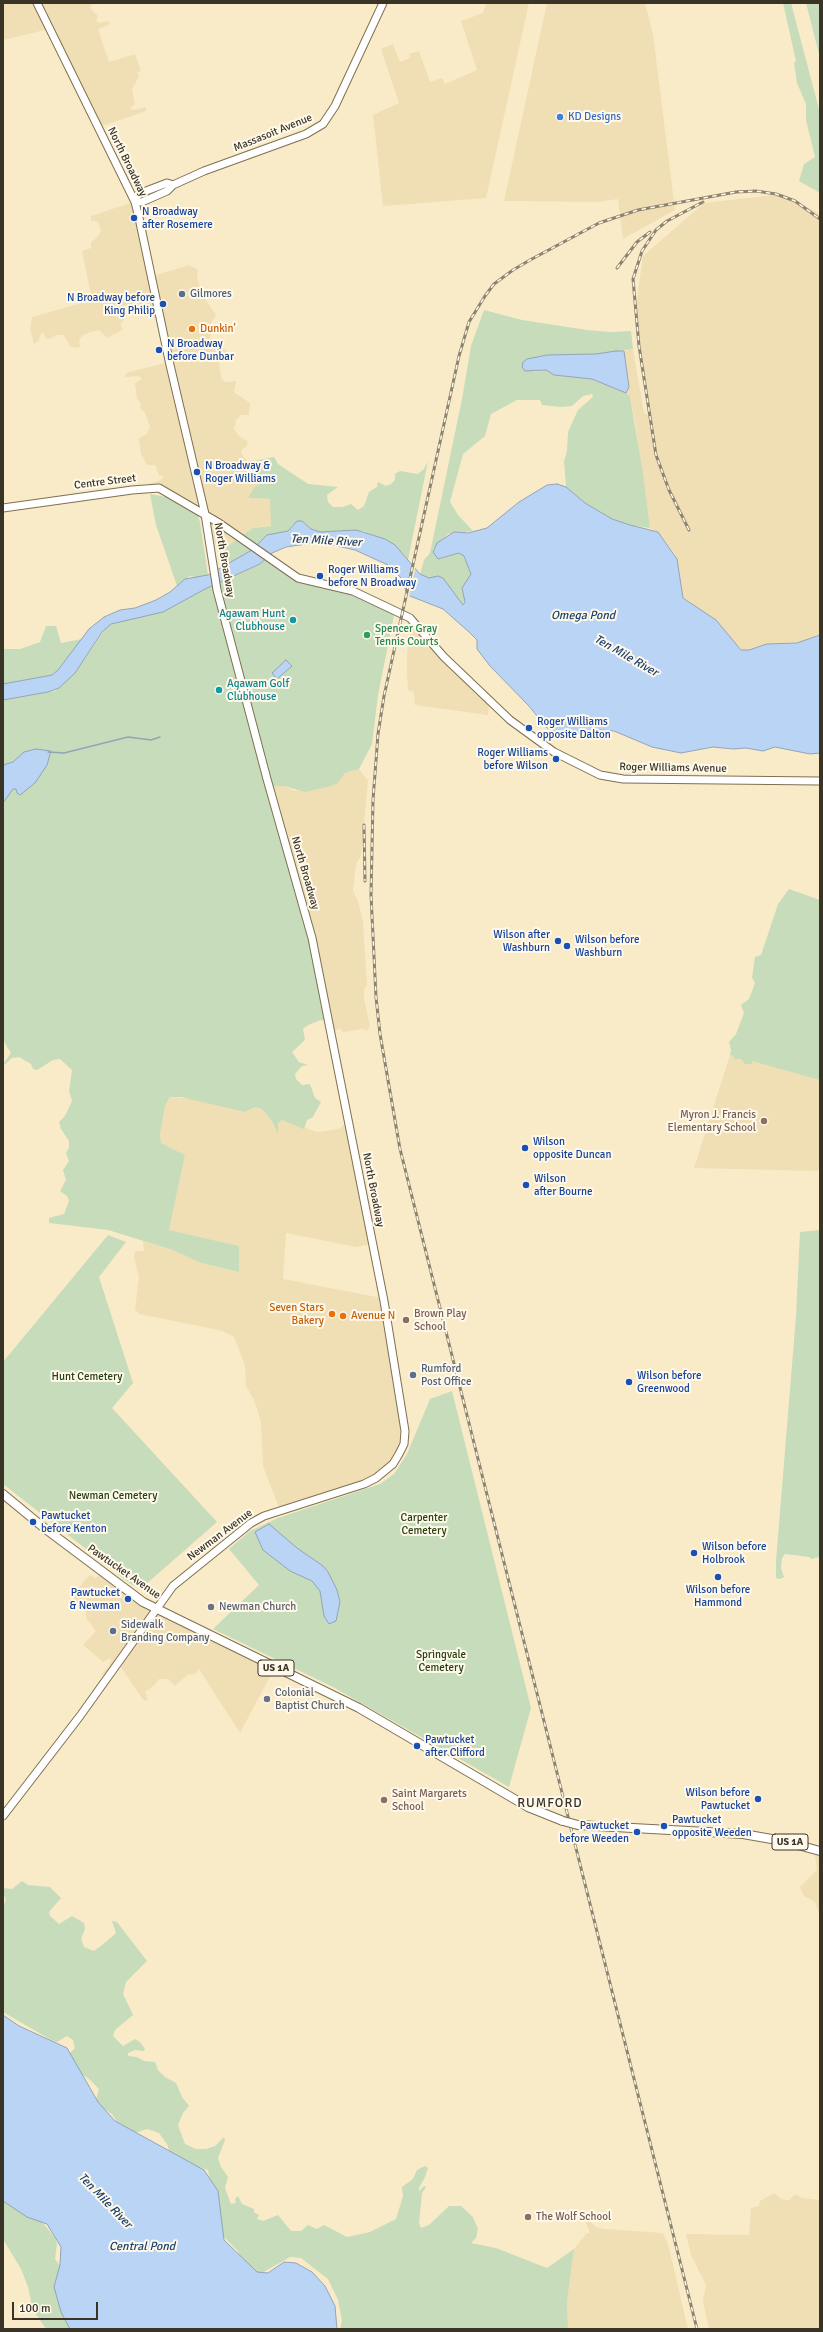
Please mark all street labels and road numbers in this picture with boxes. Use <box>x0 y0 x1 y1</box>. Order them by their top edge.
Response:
street label: Massasoit Avenue <box>232 111 314 155</box>
street label: North Broadway <box>105 125 149 199</box>
street label: Centre Street <box>73 472 137 492</box>
street label: North Broadway <box>211 522 237 598</box>
street label: Roger Williams Avenue <box>619 760 727 776</box>
street label: North Broadway <box>288 835 322 911</box>
street label: North Broadway <box>359 1152 387 1228</box>
street label: Newman Avenue <box>185 1506 255 1564</box>
street label: Pawtucket Avenue <box>85 1542 163 1602</box>
road number: US 1A <box>258 1660 294 1676</box>
road number: US 1A <box>772 1834 808 1850</box>

